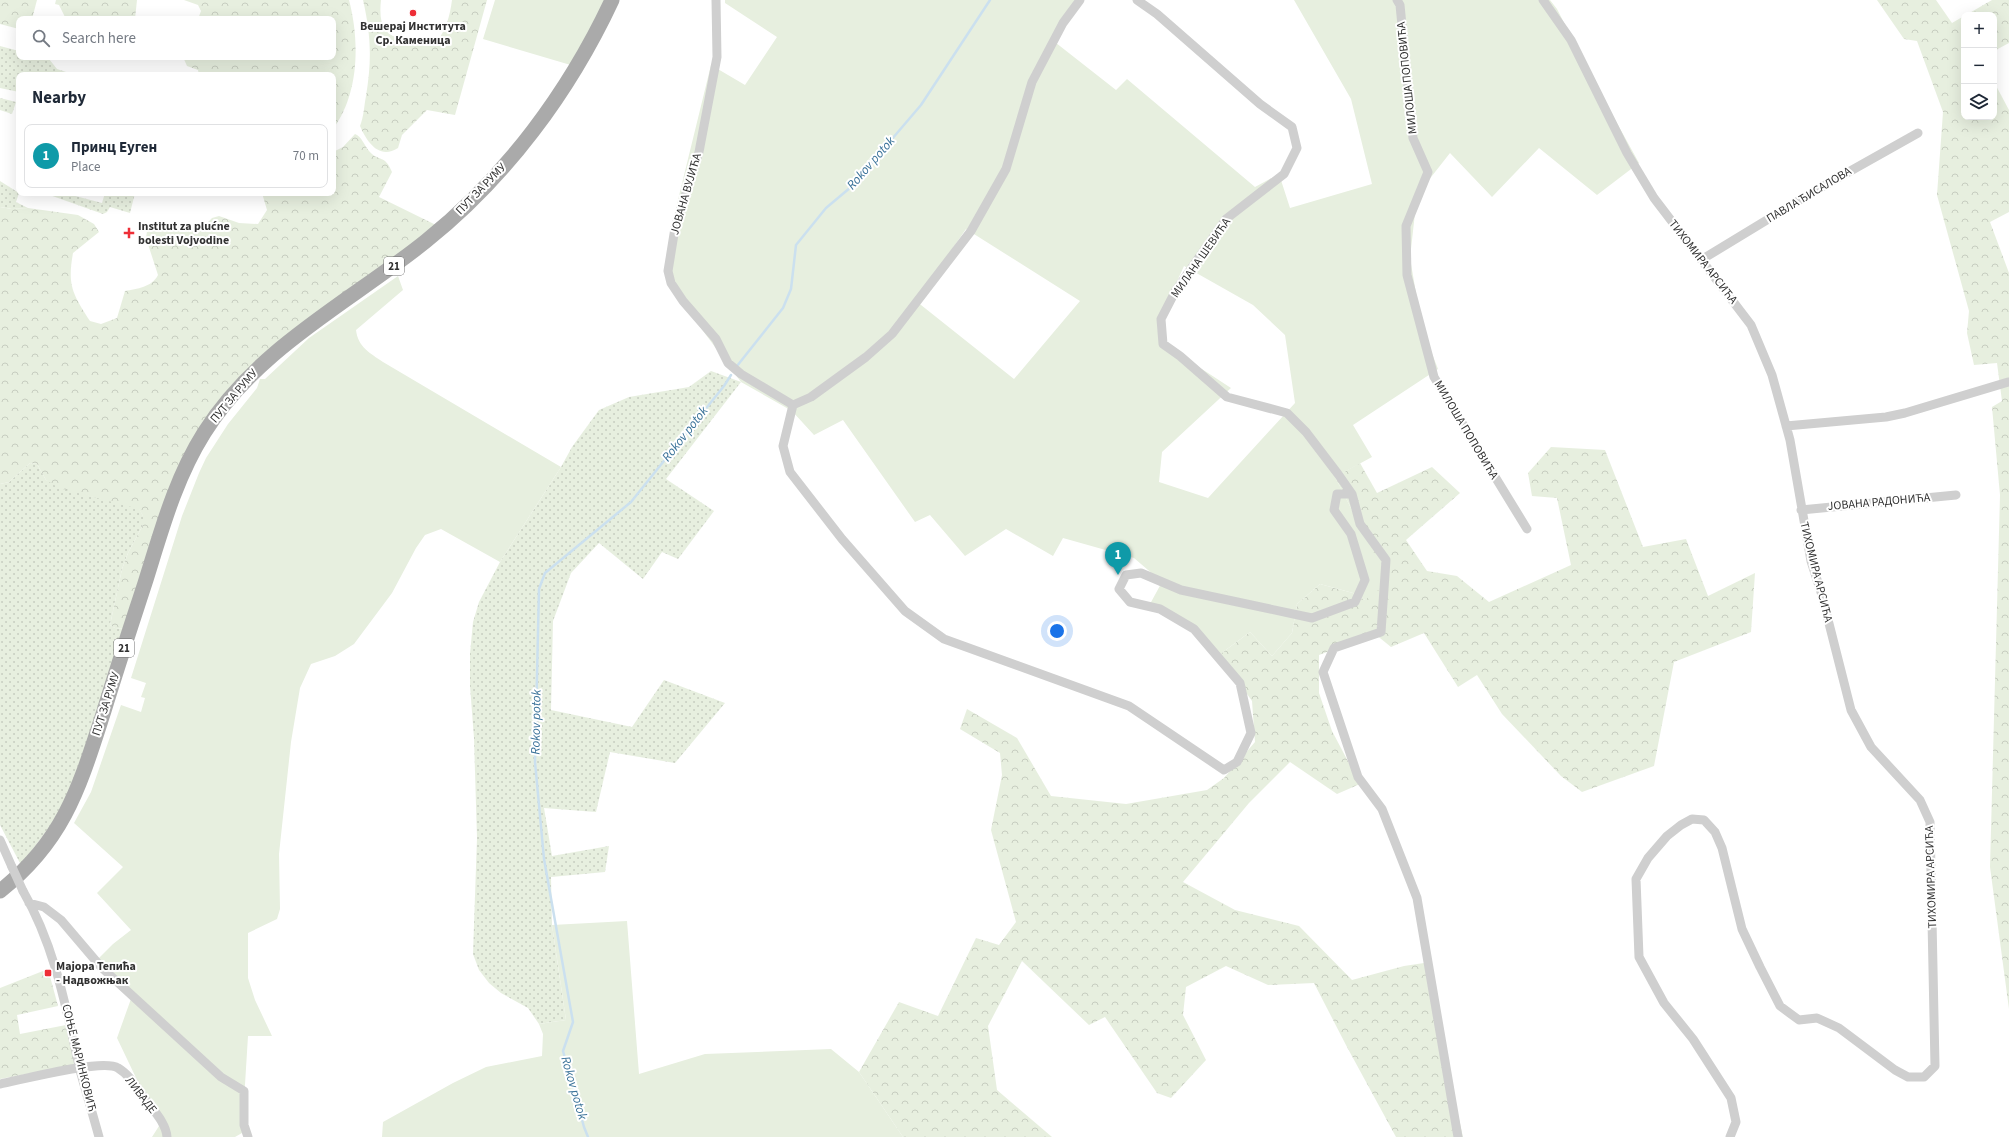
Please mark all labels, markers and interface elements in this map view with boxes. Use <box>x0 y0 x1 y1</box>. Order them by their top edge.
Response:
marker: Вешерај Института Ср. Каменица <box>408 8 418 18</box>
map controls <box>1961 12 1997 120</box>
button: + <box>1961 12 1997 48</box>
search box <box>16 16 336 60</box>
place label: Вешерај Института Ср. Каменица <box>360 18 466 49</box>
street label: МИЛОША ПОПОВИЋА <box>1393 21 1421 135</box>
icon: search <box>30 27 52 49</box>
text: Search here <box>62 28 136 49</box>
button: − <box>1961 48 1997 84</box>
button: layers <box>1961 84 1997 120</box>
text: Nearby <box>32 86 86 110</box>
water label: Rokov potok <box>843 132 900 194</box>
text: Принц Еуген <box>71 137 157 158</box>
text: 1 <box>43 147 49 165</box>
text: 70 m <box>293 147 319 165</box>
street label: ЈОВАНА ВУЈИЋА <box>666 151 706 237</box>
text: Place <box>71 158 100 176</box>
street label: ПУТ ЗА РУМУ <box>452 159 511 219</box>
street label: ПАВЛА ЂИСАЛОВА <box>1763 163 1855 227</box>
street label: МИЛАНА ШЕВИЋА <box>1167 214 1235 301</box>
street label: ТИХОМИРА АРСИЋА <box>1665 216 1742 308</box>
place label: Institut za plućne bolesti Vojvodine <box>138 218 230 249</box>
marker: Institut za plućne bolesti Vojvodine <box>123 227 135 239</box>
road number: 21 <box>384 257 404 275</box>
street label: ПУТ ЗА РУМУ <box>206 365 262 427</box>
street label: МИЛОША ПОПОВИЋА <box>1430 377 1503 483</box>
water label: Rokov potok <box>658 402 713 465</box>
street label: ЈОВАНА РАДОНИЋА <box>1827 489 1931 515</box>
street label: ТИХОМИРА АРСИЋА <box>1795 520 1837 624</box>
pin: 1 <box>1105 542 1131 575</box>
your location <box>1047 621 1067 641</box>
road number: 21 <box>114 639 134 657</box>
street label: ПУТ ЗА РУМУ <box>88 669 125 738</box>
water label: Rokov potok <box>526 688 546 755</box>
street label: ТИХОМИРА АРСИЋА <box>1921 825 1941 929</box>
place label: Мајора Тепића - Надвожњак <box>56 958 136 989</box>
marker: Мајора Тепића - Надвожњак <box>43 968 53 978</box>
street label: СОЊЕ МАРИНКОВИЋ <box>57 1002 101 1114</box>
water label: Rokov potok <box>556 1054 592 1123</box>
street label: ЛИВАДЕ <box>121 1073 161 1117</box>

